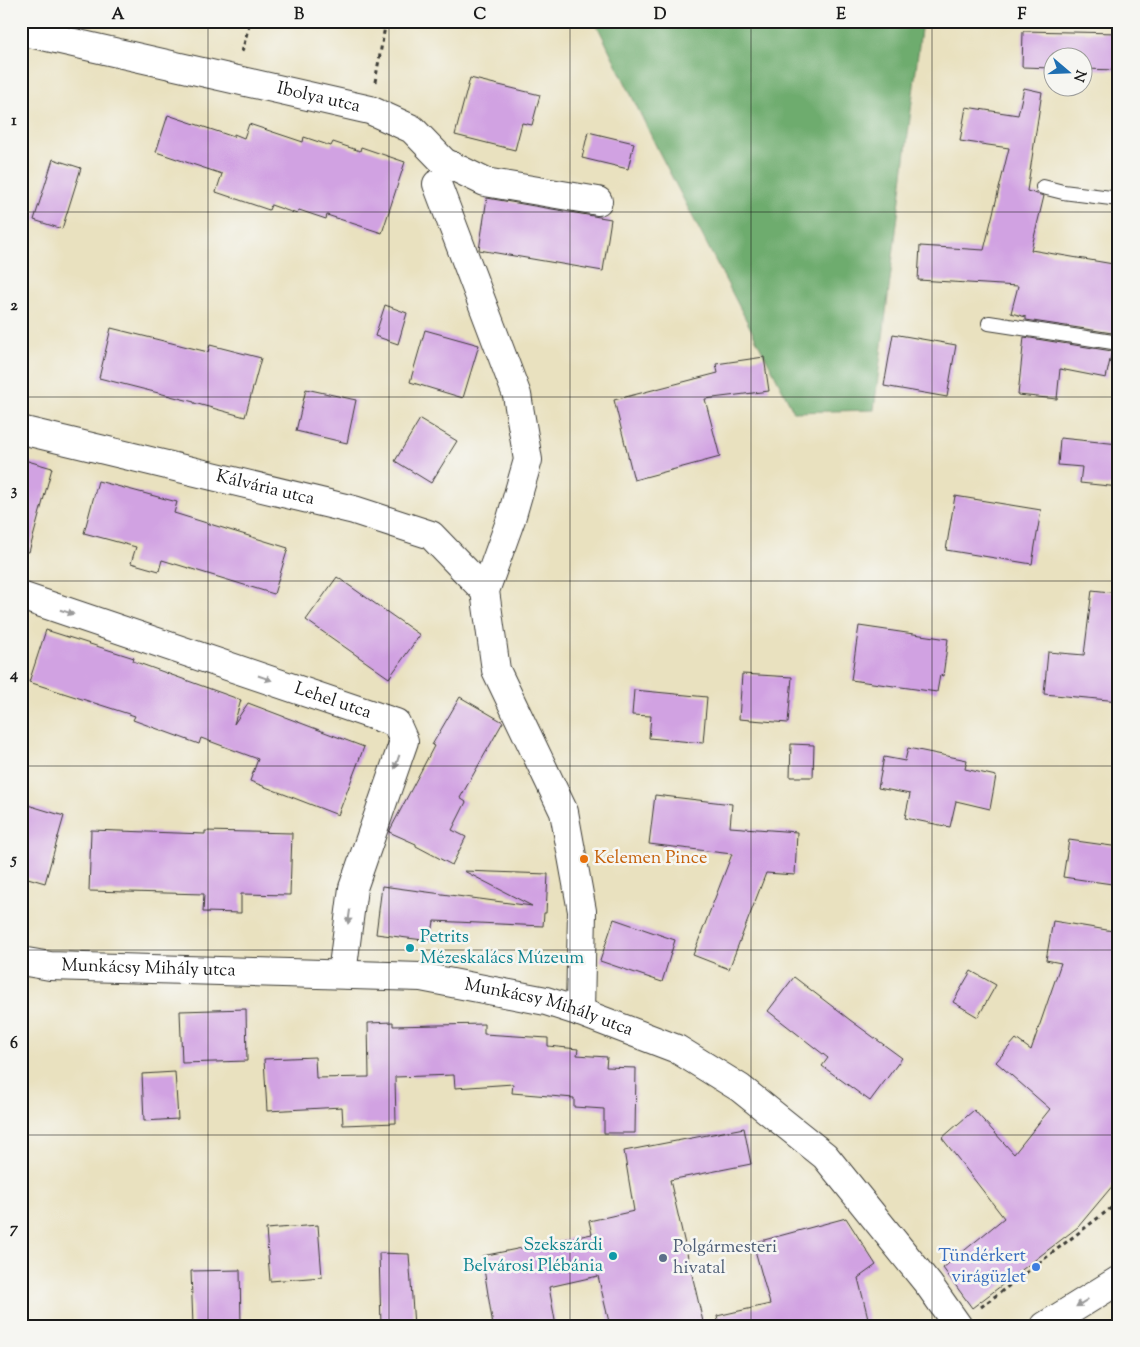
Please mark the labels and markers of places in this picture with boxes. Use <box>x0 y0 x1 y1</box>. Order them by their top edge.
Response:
place label: Kelemen Pince <box>594 846 707 872</box>
marker: Kelemen Pince <box>578 853 590 865</box>
place label: Petrits Mézeskalács Múzeum <box>420 925 584 972</box>
marker: Petrits Mézeskalács Múzeum <box>404 942 416 954</box>
place label: Szekszárdi Belvárosi Plébánia <box>463 1233 603 1280</box>
place label: Polgármesteri hivatal <box>673 1235 777 1282</box>
place label: Tündérkert virágüzlet <box>938 1244 1026 1291</box>
marker: Szekszárdi Belvárosi Plébánia <box>607 1250 619 1262</box>
marker: Polgármesteri hivatal <box>657 1252 669 1264</box>
marker: Tündérkert virágüzlet <box>1030 1261 1042 1273</box>

